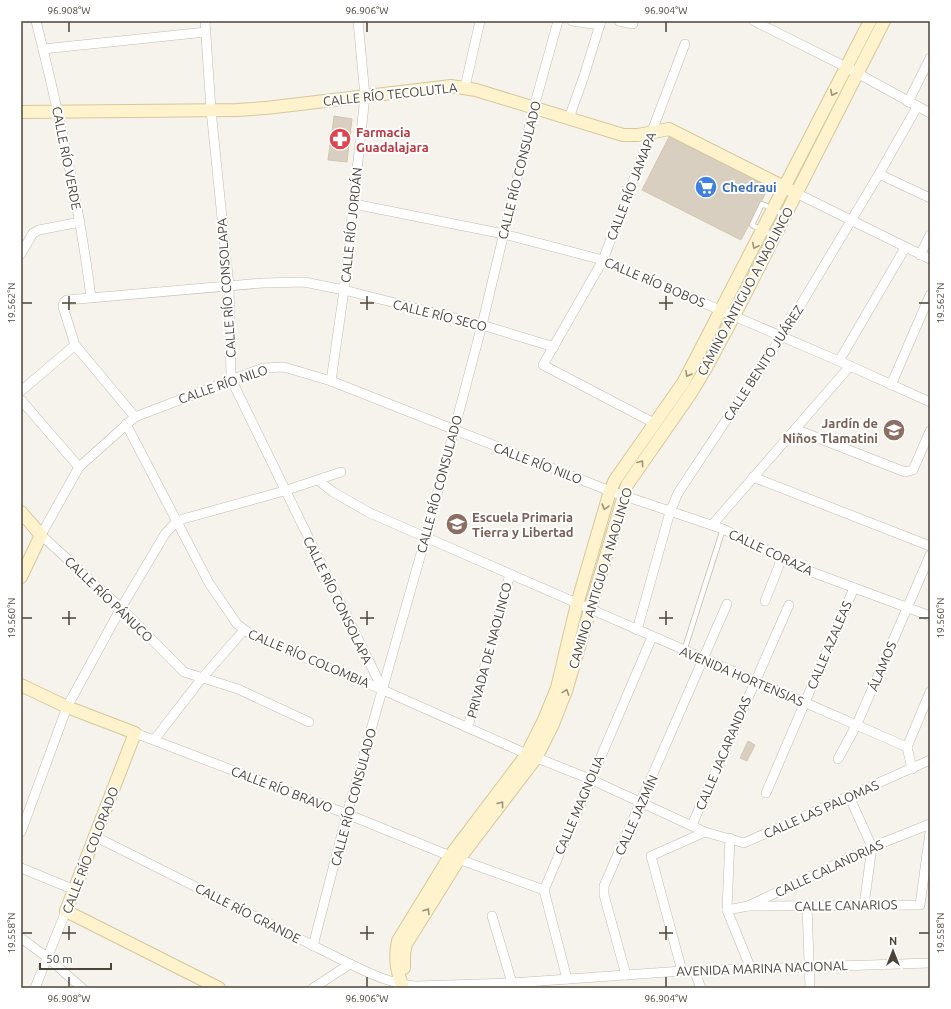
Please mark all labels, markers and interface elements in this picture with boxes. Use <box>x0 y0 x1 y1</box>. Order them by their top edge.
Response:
text: 96.908°W <box>47 5 91 16</box>
text: 96.906°W <box>345 5 389 16</box>
text: 96.904°W <box>644 5 688 16</box>
street label: CALLE RÍO TECOLUTLA <box>322 79 458 108</box>
one-way arrow <box>830 89 837 96</box>
street label: CALLE RÍO CONSULADO <box>494 99 543 241</box>
street label: CALLE RÍO VERDE <box>50 105 85 211</box>
place label: Farmacia Guadalajara <box>356 125 429 154</box>
pharmacy icon: Farmacia Guadalajara <box>327 126 353 152</box>
street label: CALLE RÍO JAMAPA <box>603 129 658 242</box>
street label: CALLE RÍO JORDÁN <box>337 166 364 283</box>
supermarket icon: Chedraui <box>693 174 719 200</box>
place label: Chedraui <box>722 180 777 194</box>
street label: CAMINO ANTIGUO A NAOLINCO <box>694 204 796 378</box>
street label: CALLE RÍO CONSOLAPA <box>213 217 238 358</box>
one-way arrow <box>752 242 760 249</box>
street label: CALLE RÍO BOBOS <box>602 253 708 310</box>
text: 19.562°N <box>6 282 17 324</box>
text: 19.562°N <box>935 282 946 324</box>
street label: CALLE RÍO SECO <box>391 296 489 333</box>
street label: CALLE BENITO JUÁREZ <box>720 302 806 423</box>
street label: CALLE RÍO NILO <box>176 361 270 406</box>
one-way arrow <box>685 370 693 377</box>
street label: CALLE RÍO CONSULADO <box>413 413 464 555</box>
place label: Jardín de Niños Tlamatini <box>782 416 878 445</box>
school or university icon: Jardín de Niños Tlamatini <box>881 417 907 443</box>
street label: CALLE RÍO NILO <box>492 439 585 486</box>
one-way arrow <box>636 461 643 468</box>
street label: CAMINO ANTIGUO A NAOLINCO <box>566 486 634 670</box>
one-way arrow <box>601 504 610 511</box>
place label: Escuela Primaria Tierra y Libertad <box>472 510 574 539</box>
school or university icon: Escuela Primaria Tierra y Libertad <box>444 511 470 537</box>
street label: CALLE CORAZA <box>727 526 816 578</box>
street label: CALLE RÍO CONSOLAPA <box>301 534 376 666</box>
street label: CALLE RÍO PÁNUCO <box>62 553 156 644</box>
street label: PRIVADA DE NAOLINCO <box>464 581 514 719</box>
text: 19.560°N <box>6 597 17 639</box>
text: 19.560°N <box>935 597 946 639</box>
street label: CALLE AZALEAS <box>804 599 854 691</box>
street label: CALLE RÍO COLOMBIA <box>246 625 373 690</box>
street label: ÁLAMOS <box>864 639 899 693</box>
street label: AVENIDA HORTENSIAS <box>678 644 806 709</box>
one-way arrow <box>561 689 569 696</box>
street label: CALLE JACARANDAS <box>693 694 753 812</box>
street label: CALLE RÍO CONSULADO <box>327 726 378 868</box>
street label: CALLE MAGNOLIA <box>552 753 606 857</box>
street label: CALLE RÍO BRAVO <box>229 762 335 815</box>
street label: CALLE JAZMÍN <box>611 772 660 857</box>
street label: CALLE LAS PALOMAS <box>761 777 881 841</box>
street label: CALLE RÍO COLORADO <box>58 784 121 916</box>
one-way arrow <box>496 801 503 808</box>
street label: CALLE CALANDRIAS <box>773 837 885 899</box>
street label: CALLE RÍO GRANDE <box>193 880 303 946</box>
street label: CALLE CANARIOS <box>794 897 898 913</box>
one-way arrow <box>422 908 430 915</box>
text: 19.558°N <box>6 912 17 954</box>
text: 19.558°N <box>935 912 946 954</box>
north arrow <box>873 931 913 971</box>
text: N <box>889 935 897 947</box>
scale bar <box>40 945 111 971</box>
text: 50 m <box>46 952 73 965</box>
street label: AVENIDA MARINA NACIONAL <box>676 958 848 978</box>
text: 96.908°W <box>47 993 91 1004</box>
text: 96.906°W <box>345 993 389 1004</box>
text: 96.904°W <box>644 993 688 1004</box>

